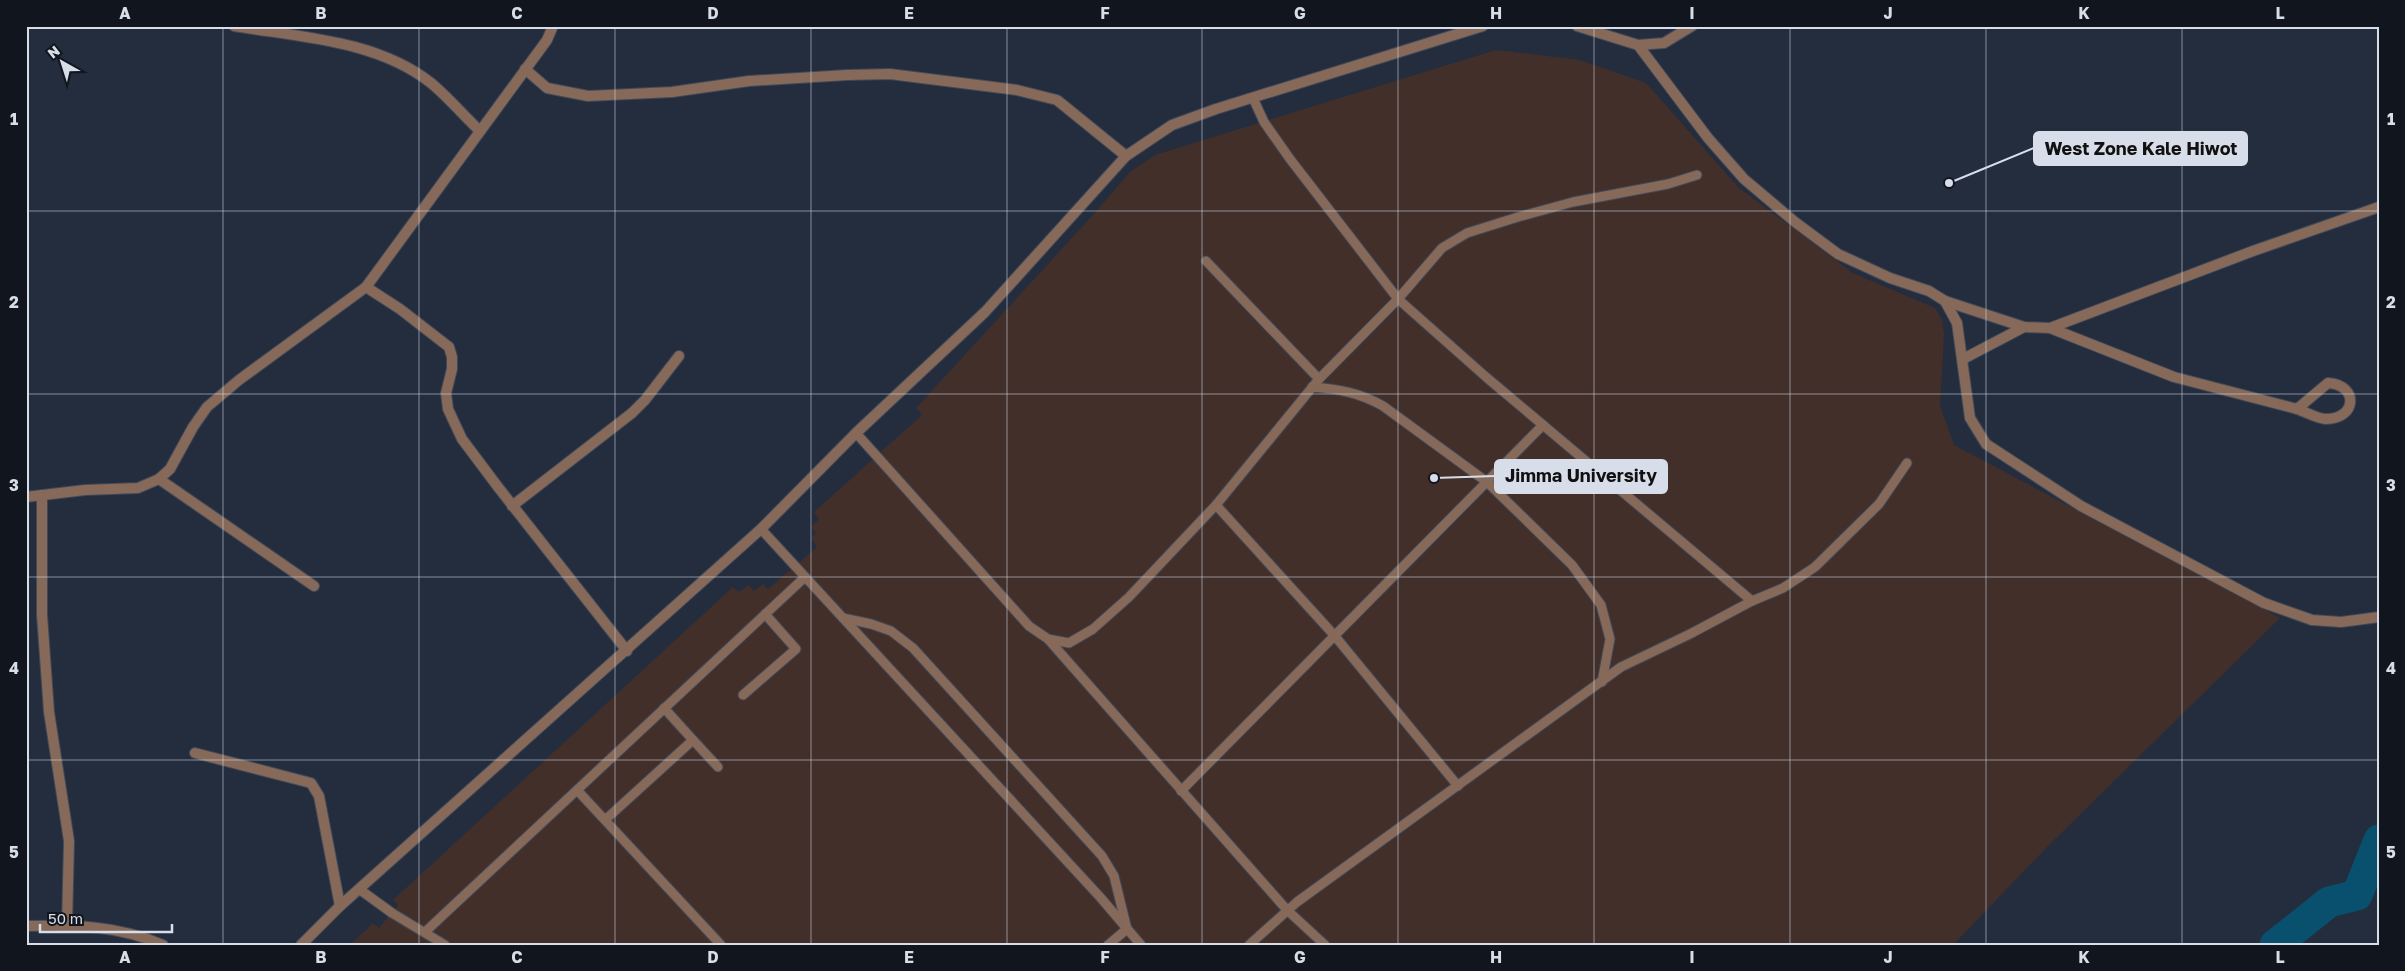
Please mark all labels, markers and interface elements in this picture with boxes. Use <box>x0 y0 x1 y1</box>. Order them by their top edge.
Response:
text: A <box>119 3 131 23</box>
text: B <box>315 3 327 23</box>
text: C <box>511 3 523 23</box>
text: D <box>707 3 719 23</box>
text: E <box>904 3 914 23</box>
text: F <box>1100 3 1110 23</box>
text: G <box>1294 3 1306 23</box>
text: H <box>1490 3 1502 23</box>
text: I <box>1689 3 1695 23</box>
text: J <box>1883 3 1893 23</box>
text: K <box>2078 3 2090 23</box>
text: L <box>2275 3 2285 23</box>
north arrow <box>38 38 88 88</box>
text: N <box>44 42 63 61</box>
text: 1 <box>10 109 18 129</box>
text: 1 <box>2387 109 2395 129</box>
callout: West Zone Kale Hiwot <box>2034 132 2247 165</box>
text: West Zone Kale Hiwot <box>2044 137 2238 159</box>
text: 2 <box>9 292 19 312</box>
text: 2 <box>2386 292 2396 312</box>
callout: Jimma University <box>1495 460 1667 493</box>
text: Jimma University <box>1505 464 1657 486</box>
text: 3 <box>9 475 19 495</box>
text: 3 <box>2386 475 2396 495</box>
text: 4 <box>9 658 19 678</box>
text: 4 <box>2386 658 2396 678</box>
text: 5 <box>9 842 19 862</box>
text: 5 <box>2386 842 2396 862</box>
scale bar <box>40 901 172 933</box>
text: 50 m <box>48 909 83 927</box>
text: A <box>119 947 131 967</box>
text: B <box>315 947 327 967</box>
text: C <box>511 947 523 967</box>
text: D <box>707 947 719 967</box>
text: E <box>904 947 914 967</box>
text: F <box>1100 947 1110 967</box>
text: G <box>1294 947 1306 967</box>
text: H <box>1490 947 1502 967</box>
text: I <box>1689 947 1695 967</box>
text: J <box>1883 947 1893 967</box>
text: K <box>2078 947 2090 967</box>
text: L <box>2275 947 2285 967</box>

